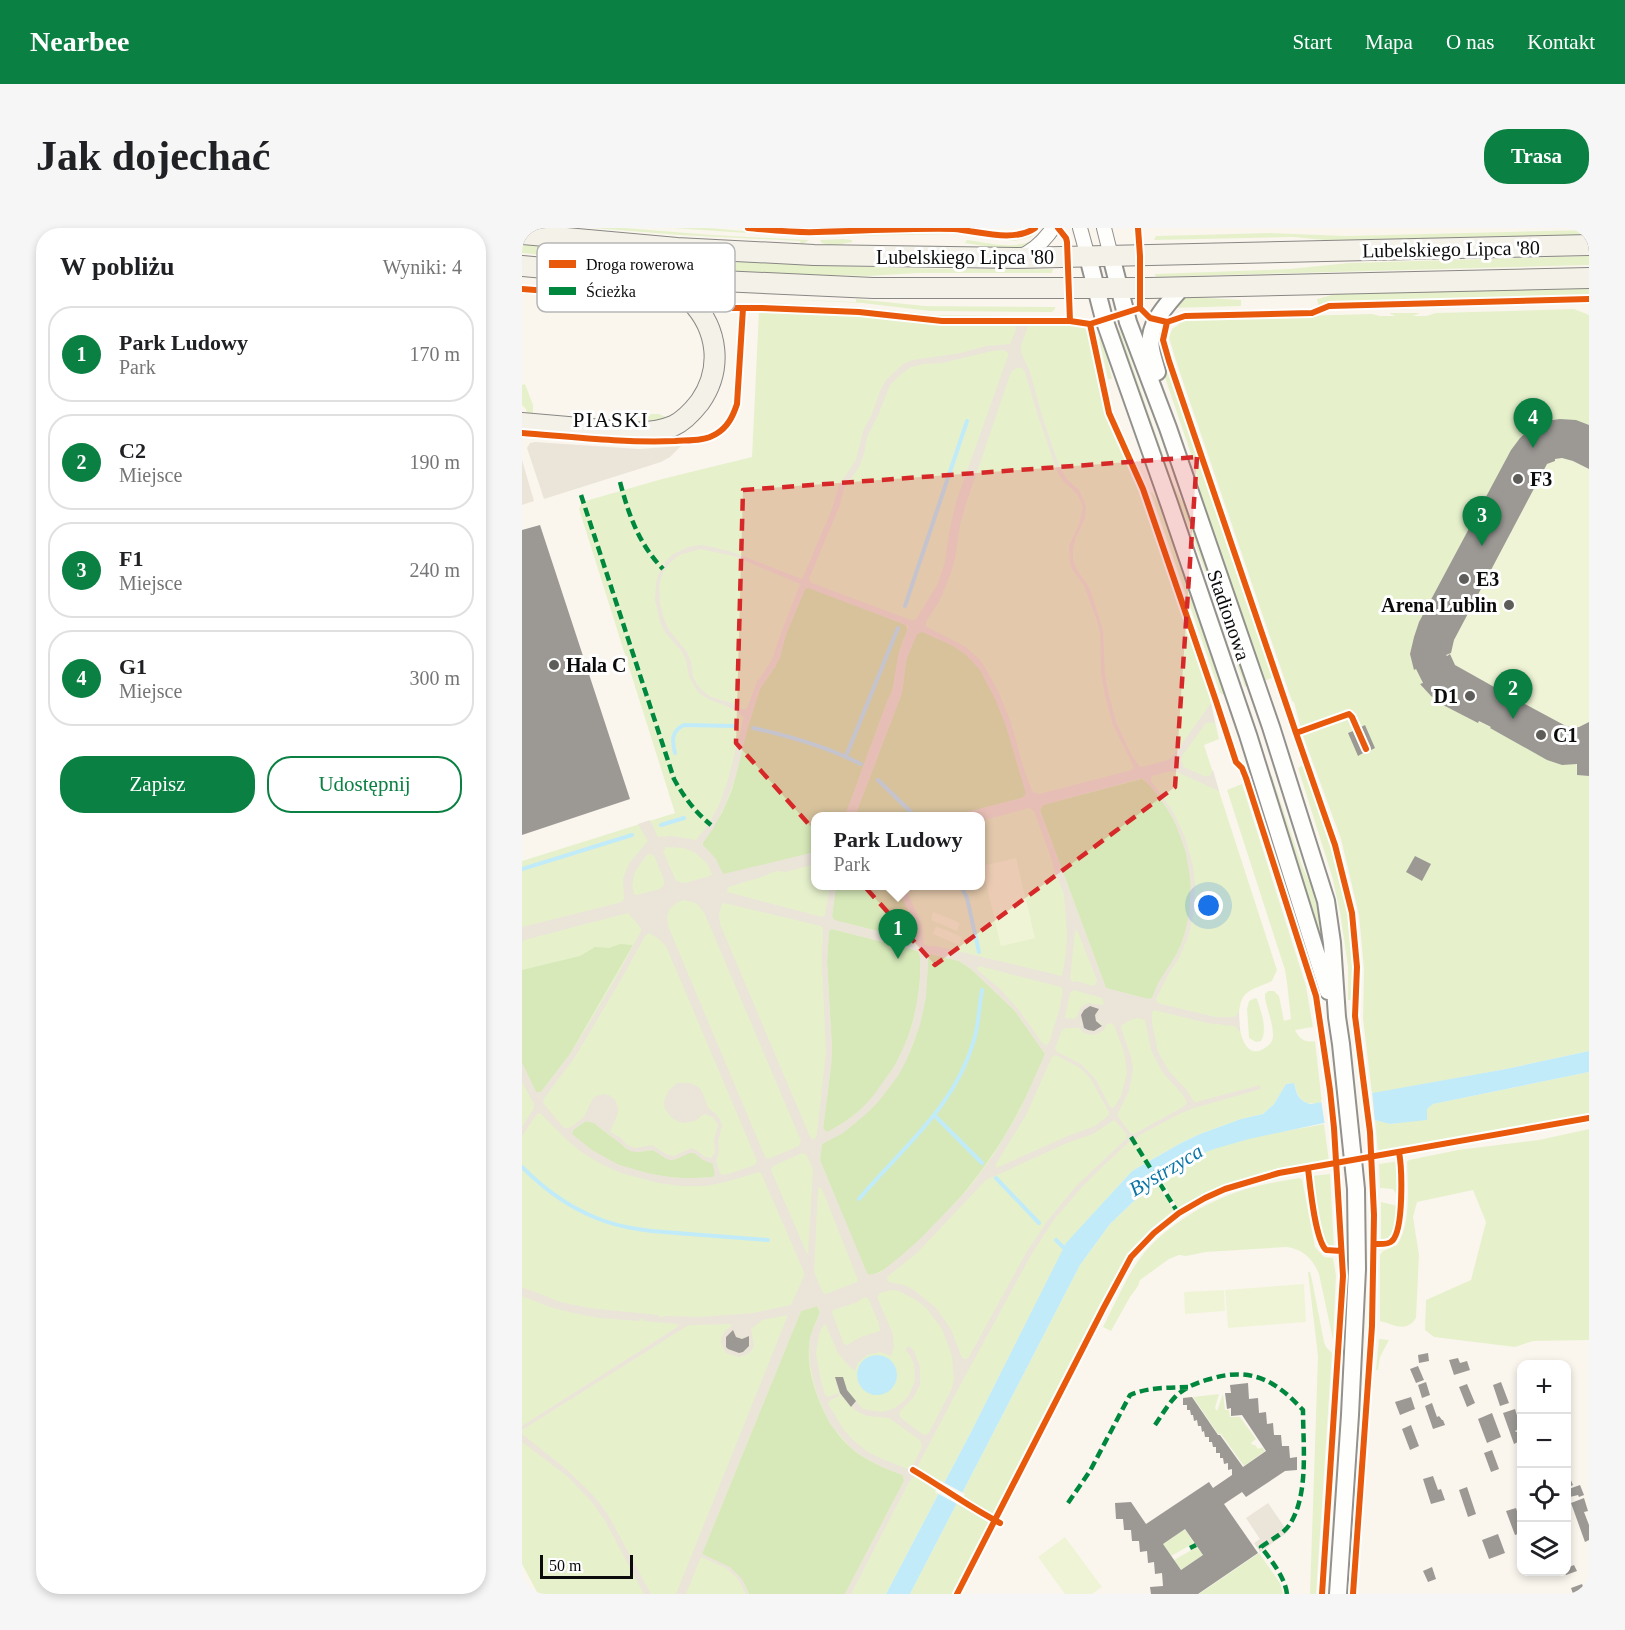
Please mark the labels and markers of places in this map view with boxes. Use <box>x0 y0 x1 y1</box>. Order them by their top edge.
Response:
pin: 4 <box>1514 398 1552 448</box>
place label: F3 <box>1530 468 1552 490</box>
marker: F3 <box>1511 472 1525 486</box>
pin: 3 <box>1462 496 1502 546</box>
place label: E3 <box>1476 568 1499 590</box>
marker: E3 <box>1457 572 1471 586</box>
place label: Arena Lublin <box>1381 594 1497 616</box>
marker: Arena Lublin <box>1502 598 1516 612</box>
place label: Hala C <box>566 654 627 676</box>
marker: Hala C <box>547 658 561 672</box>
pin: 2 <box>1494 670 1532 719</box>
place label: D1 <box>1434 685 1458 707</box>
marker: D1 <box>1463 689 1477 703</box>
place label: C1 <box>1553 724 1577 746</box>
marker: C1 <box>1534 728 1548 742</box>
pin: 1 <box>878 910 917 959</box>

